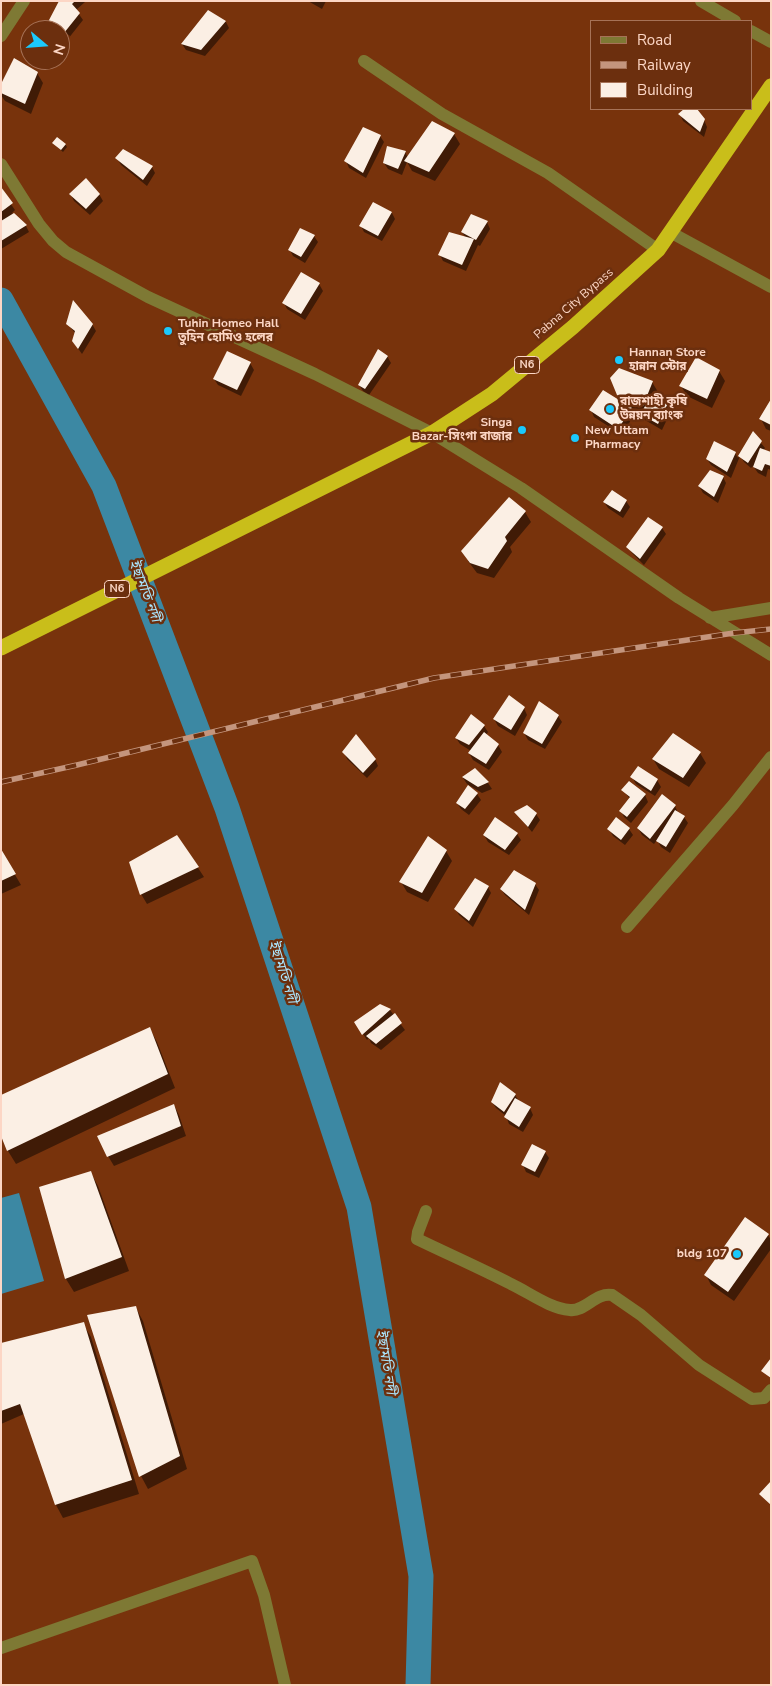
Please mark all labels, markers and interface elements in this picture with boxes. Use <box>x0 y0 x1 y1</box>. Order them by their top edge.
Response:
north arrow <box>20 20 70 70</box>
legend <box>590 20 752 110</box>
text: Road <box>637 30 672 50</box>
text: N <box>48 42 69 57</box>
text: Railway <box>637 55 691 75</box>
text: Building <box>637 80 693 100</box>
street label: Pabna City Bypass <box>531 266 617 342</box>
place label: Tuhin Homeo Hall তুহিন হোমিও হলের <box>178 317 279 345</box>
marker: Tuhin Homeo Hall তুহিন হোমিও হলের <box>162 325 174 337</box>
place label: Hannan Store হান্নান স্টোর <box>629 346 706 374</box>
marker: Hannan Store হান্নান স্টোর <box>613 354 625 366</box>
road number: N6 <box>514 356 540 374</box>
place label: রাজশাহী কৃষি উন্নয়ন ব্যাংক <box>620 395 687 423</box>
marker: রাজশাহী কৃষি উন্নয়ন ব্যাংক <box>604 403 616 415</box>
place label: Singa Bazar-সিংগা বাজার <box>412 416 512 444</box>
marker: Singa Bazar-সিংগা বাজার <box>516 424 528 436</box>
place label: New Uttam Pharmacy <box>585 424 649 452</box>
marker: New Uttam Pharmacy <box>569 432 581 444</box>
water label: ইছামতি নদী <box>124 557 164 625</box>
road number: N6 <box>104 580 130 598</box>
water label: ইছামতি নদী <box>264 938 300 1006</box>
place label: bldg 107 <box>677 1247 727 1261</box>
marker: bldg 107 <box>731 1248 743 1260</box>
water label: ইছামতি নদী <box>372 1328 398 1396</box>

